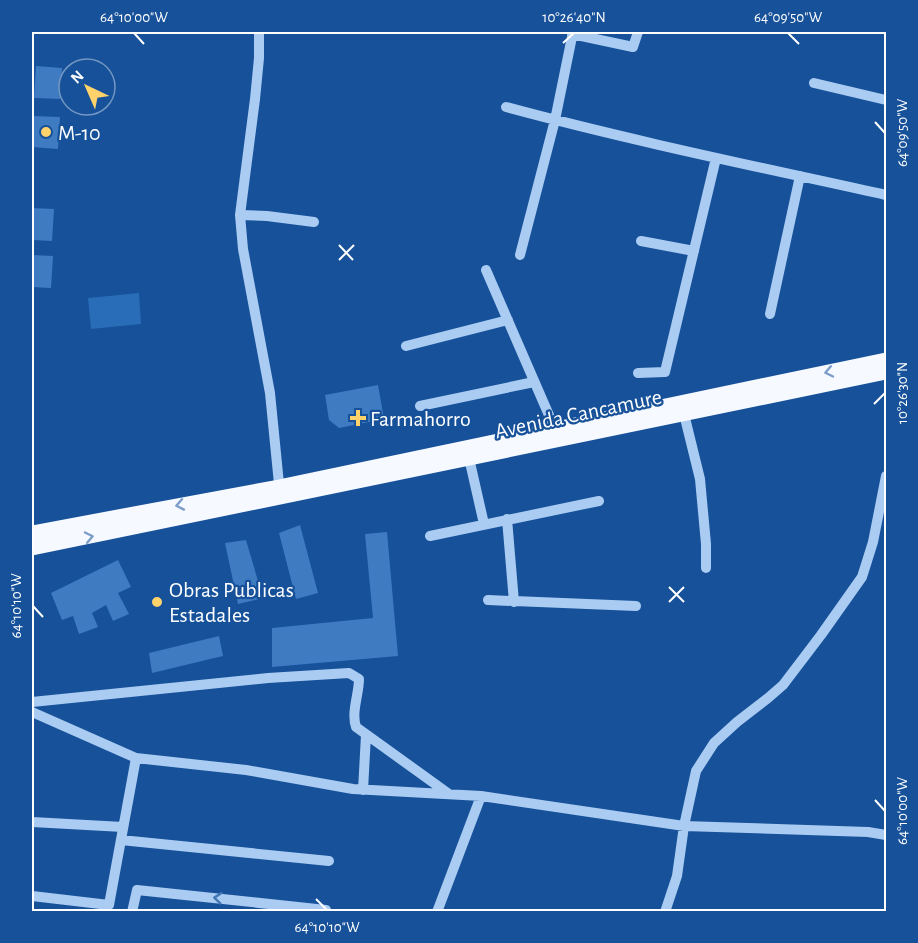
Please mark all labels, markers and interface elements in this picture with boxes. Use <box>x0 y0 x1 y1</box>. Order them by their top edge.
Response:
text: 64°10'00"W <box>100 10 169 25</box>
text: 10°26'40"N <box>542 10 606 25</box>
text: 64°09'50"W <box>754 10 823 25</box>
north arrow <box>57 57 117 117</box>
text: N <box>68 67 87 87</box>
text: 64°09'50"W <box>895 98 910 167</box>
place label: M-10 <box>58 122 101 144</box>
marker: M-10 <box>39 125 53 139</box>
text: 10°26'30"N <box>895 362 910 424</box>
one-way arrow <box>825 365 835 378</box>
street label: Avenida Cancamure <box>493 386 664 442</box>
place label: Farmahorro <box>370 408 471 430</box>
marker: Farmahorro <box>351 411 365 425</box>
one-way arrow <box>175 498 185 511</box>
one-way arrow <box>84 531 94 544</box>
text: 64°10'10"W <box>9 573 24 639</box>
place label: Obras Publicas Estadales <box>169 579 294 626</box>
marker: Obras Publicas Estadales <box>150 595 164 609</box>
text: 64°10'00"W <box>895 776 910 845</box>
one-way arrow <box>214 892 223 905</box>
text: 64°10'10"W <box>294 920 360 935</box>

